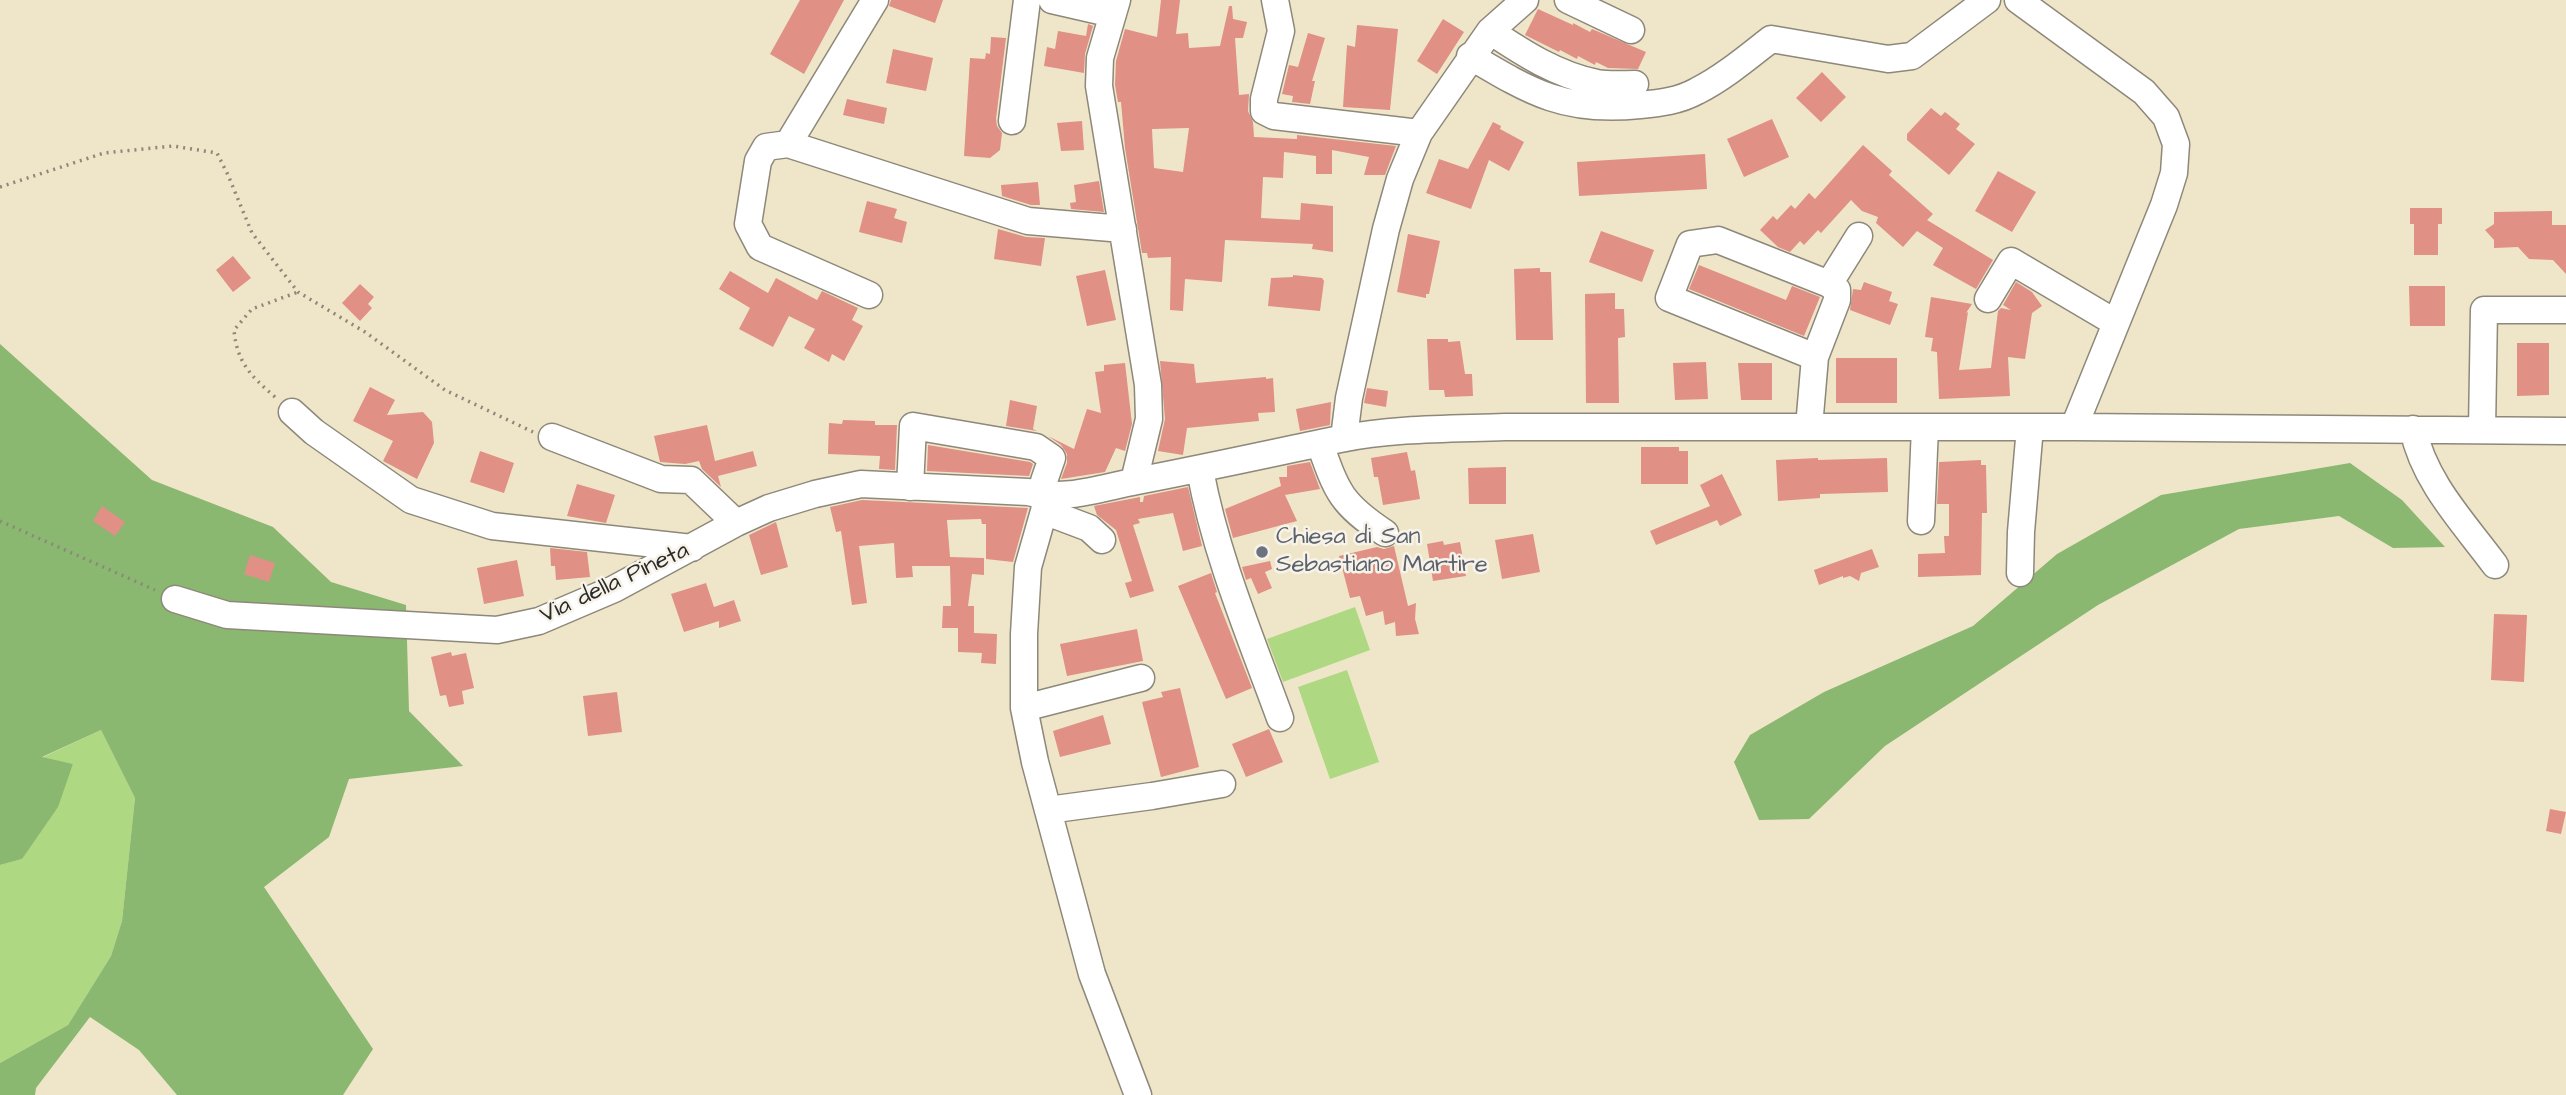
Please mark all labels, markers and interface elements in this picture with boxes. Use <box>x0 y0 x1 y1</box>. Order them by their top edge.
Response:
place label: Chiesa di San Sebastiano Martire <box>1276 524 1488 580</box>
street label: Via della Pineta <box>536 537 694 631</box>
marker: Chiesa di San Sebastiano Martire <box>1254 544 1270 560</box>

